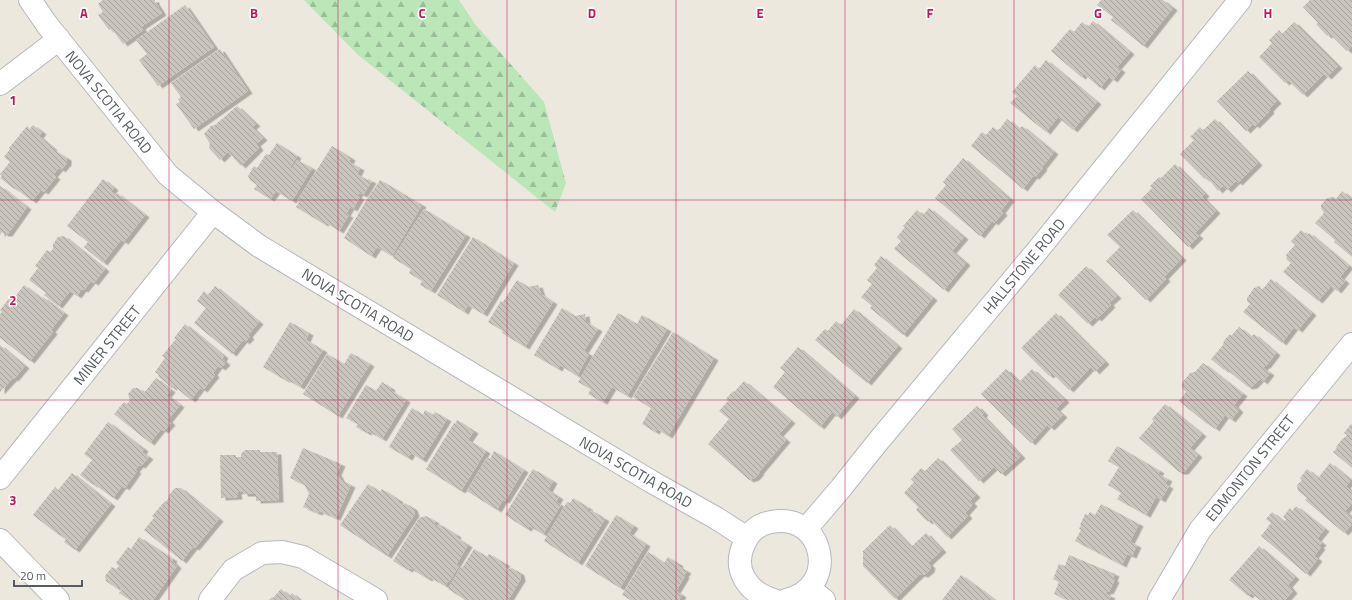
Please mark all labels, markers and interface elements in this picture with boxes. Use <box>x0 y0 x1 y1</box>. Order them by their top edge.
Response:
text: A <box>80 3 88 23</box>
text: B <box>250 3 258 23</box>
text: C <box>418 3 426 23</box>
text: D <box>588 3 596 23</box>
text: E <box>756 3 764 23</box>
text: F <box>927 3 934 23</box>
text: G <box>1094 3 1102 23</box>
text: H <box>1264 3 1272 23</box>
street label: NOVA SCOTIA ROAD <box>60 45 158 159</box>
text: 1 <box>9 90 17 110</box>
street label: HALLSTONE ROAD <box>977 213 1071 319</box>
street label: NOVA SCOTIA ROAD <box>297 262 419 348</box>
text: 2 <box>9 290 17 310</box>
street label: MINER STREET <box>68 300 147 390</box>
street label: EDMONTON STREET <box>1200 410 1300 526</box>
street label: NOVA SCOTIA ROAD <box>575 430 697 514</box>
text: 3 <box>9 490 17 510</box>
scale bar <box>14 562 82 588</box>
text: 20 m <box>20 566 46 585</box>

